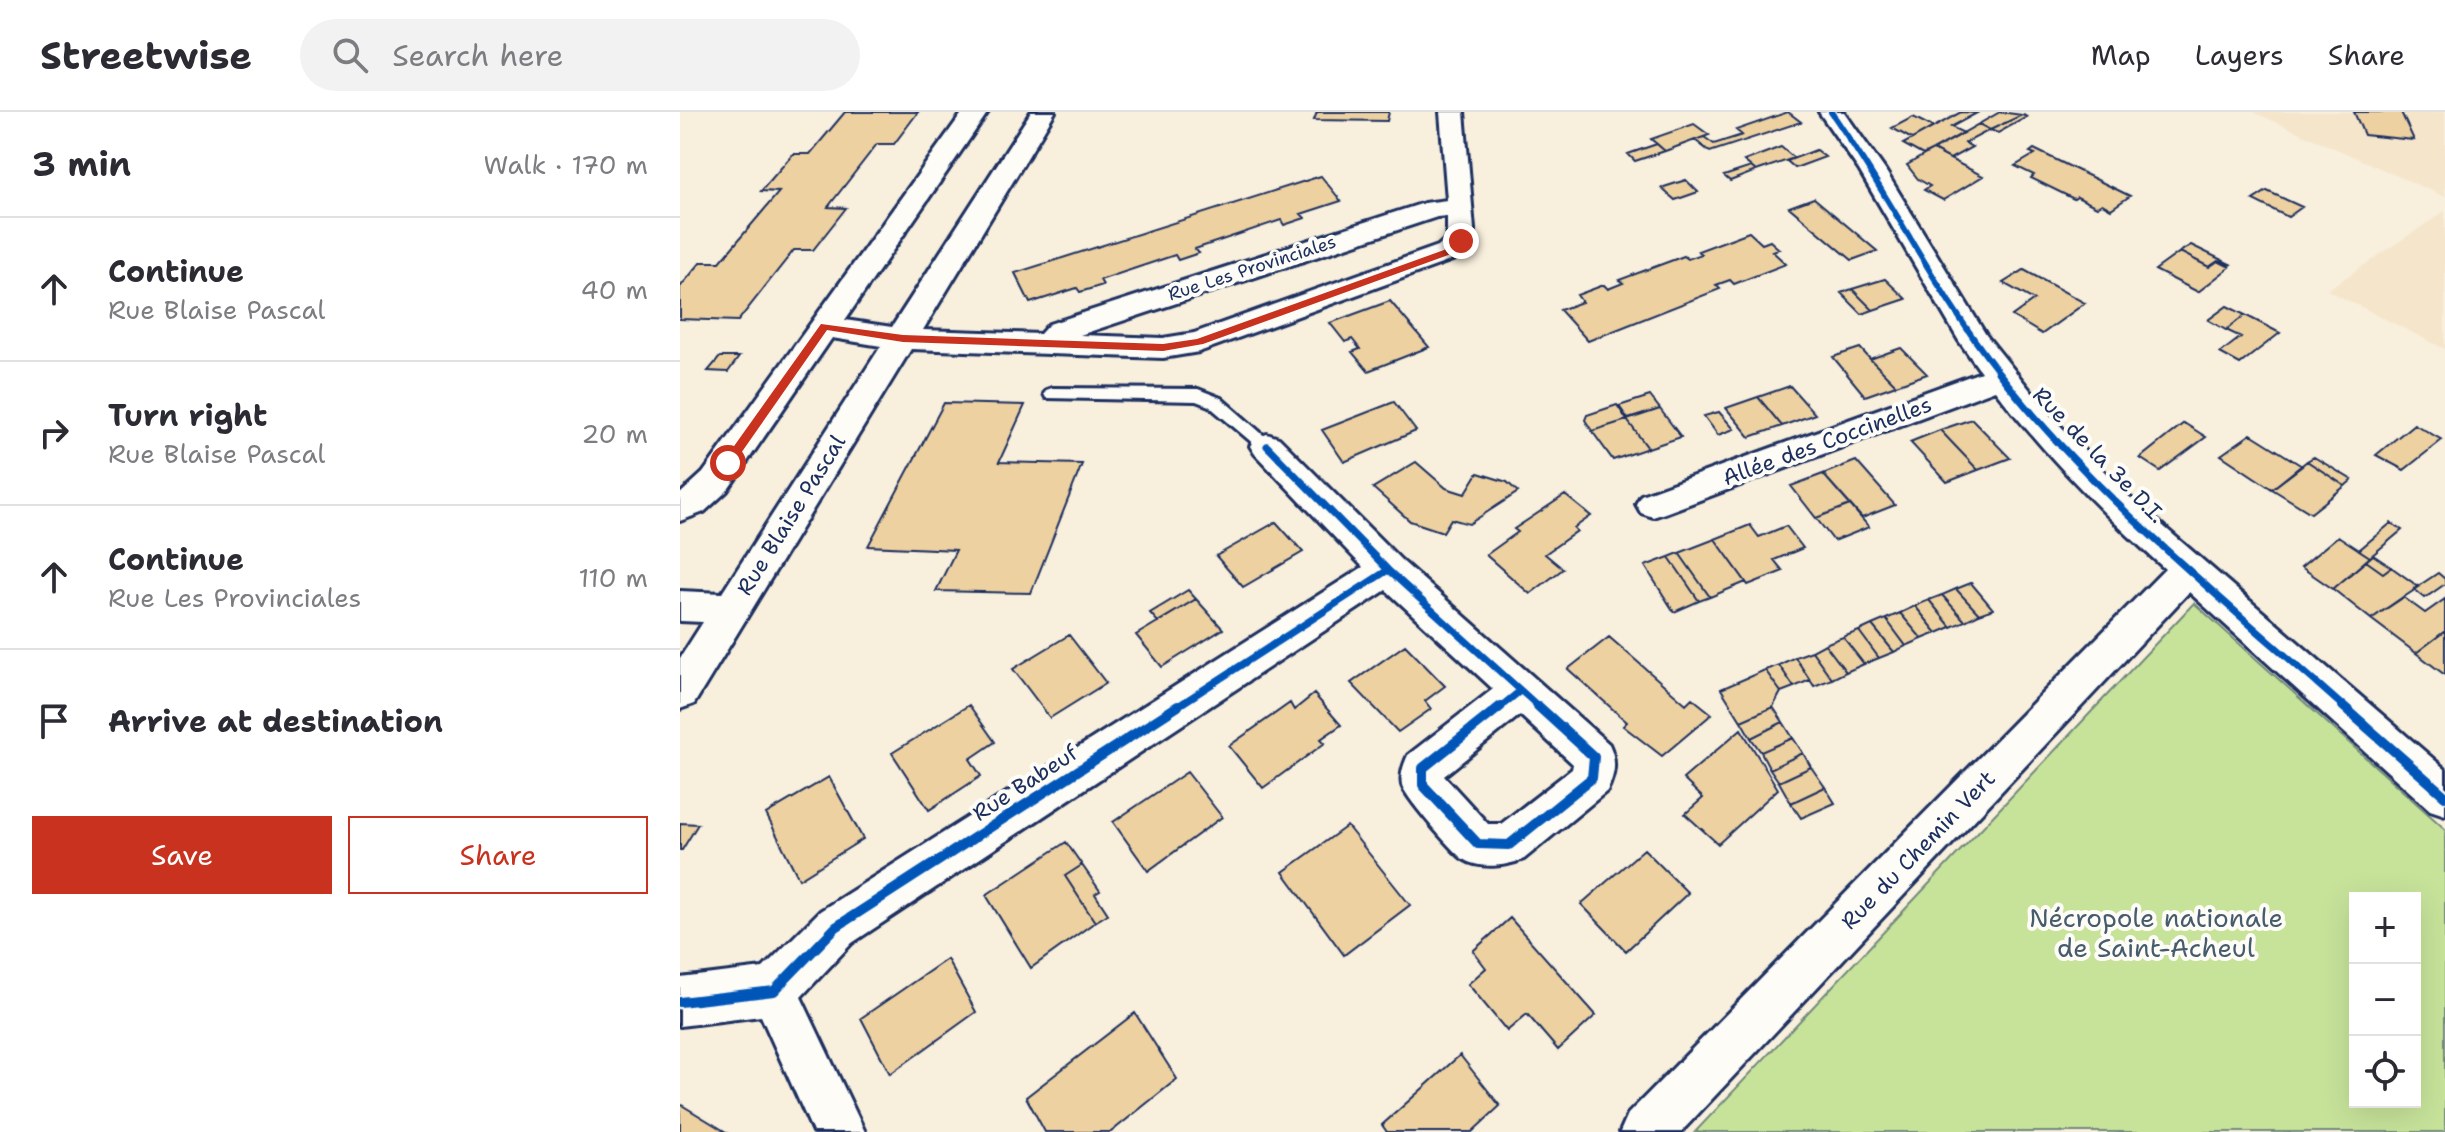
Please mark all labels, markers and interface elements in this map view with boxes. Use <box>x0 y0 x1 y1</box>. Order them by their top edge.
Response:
search box <box>300 19 860 91</box>
text: Streetwise <box>40 30 252 81</box>
icon: search <box>328 33 372 77</box>
text: Search here <box>392 35 564 76</box>
text: Map <box>2091 36 2151 74</box>
text: Layers <box>2195 36 2284 74</box>
text: Share <box>2328 36 2405 74</box>
text: 3 min <box>32 141 131 187</box>
text: Walk · 170 m <box>484 147 648 182</box>
route end <box>1443 223 1479 259</box>
street label: Rue Les Provinciales <box>1165 229 1339 307</box>
text: Continue <box>108 251 244 292</box>
icon: ahead <box>32 267 76 311</box>
text: 40 m <box>581 272 648 307</box>
text: Rue Blaise Pascal <box>108 292 325 327</box>
street label: Rue de la 3e D.I. <box>2027 381 2171 529</box>
street label: Allée des Coccinelles <box>1718 390 1936 492</box>
text: Turn right <box>108 395 267 436</box>
icon: right <box>32 411 76 455</box>
text: 20 m <box>581 416 648 451</box>
street label: Rue Blaise Pascal <box>730 429 852 601</box>
text: Rue Blaise Pascal <box>108 436 325 471</box>
route start <box>710 445 746 481</box>
text: Continue <box>108 539 244 580</box>
icon: ahead <box>32 555 76 599</box>
text: 110 m <box>578 560 648 595</box>
text: Rue Les Provinciales <box>108 580 361 615</box>
icon: arrive <box>32 699 76 743</box>
text: Arrive at destination <box>108 701 443 742</box>
street label: Rue Babeuf <box>967 738 1084 828</box>
street label: Rue du Chemin Vert <box>1835 764 2001 936</box>
button: Save <box>32 816 332 894</box>
button: Share <box>348 816 648 894</box>
map controls <box>2349 892 2421 1108</box>
button: + <box>2349 892 2421 964</box>
park label: Nécropole nationale de Saint-Acheul <box>2029 900 2283 965</box>
button: − <box>2349 964 2421 1036</box>
button: locate <box>2349 1036 2421 1108</box>

